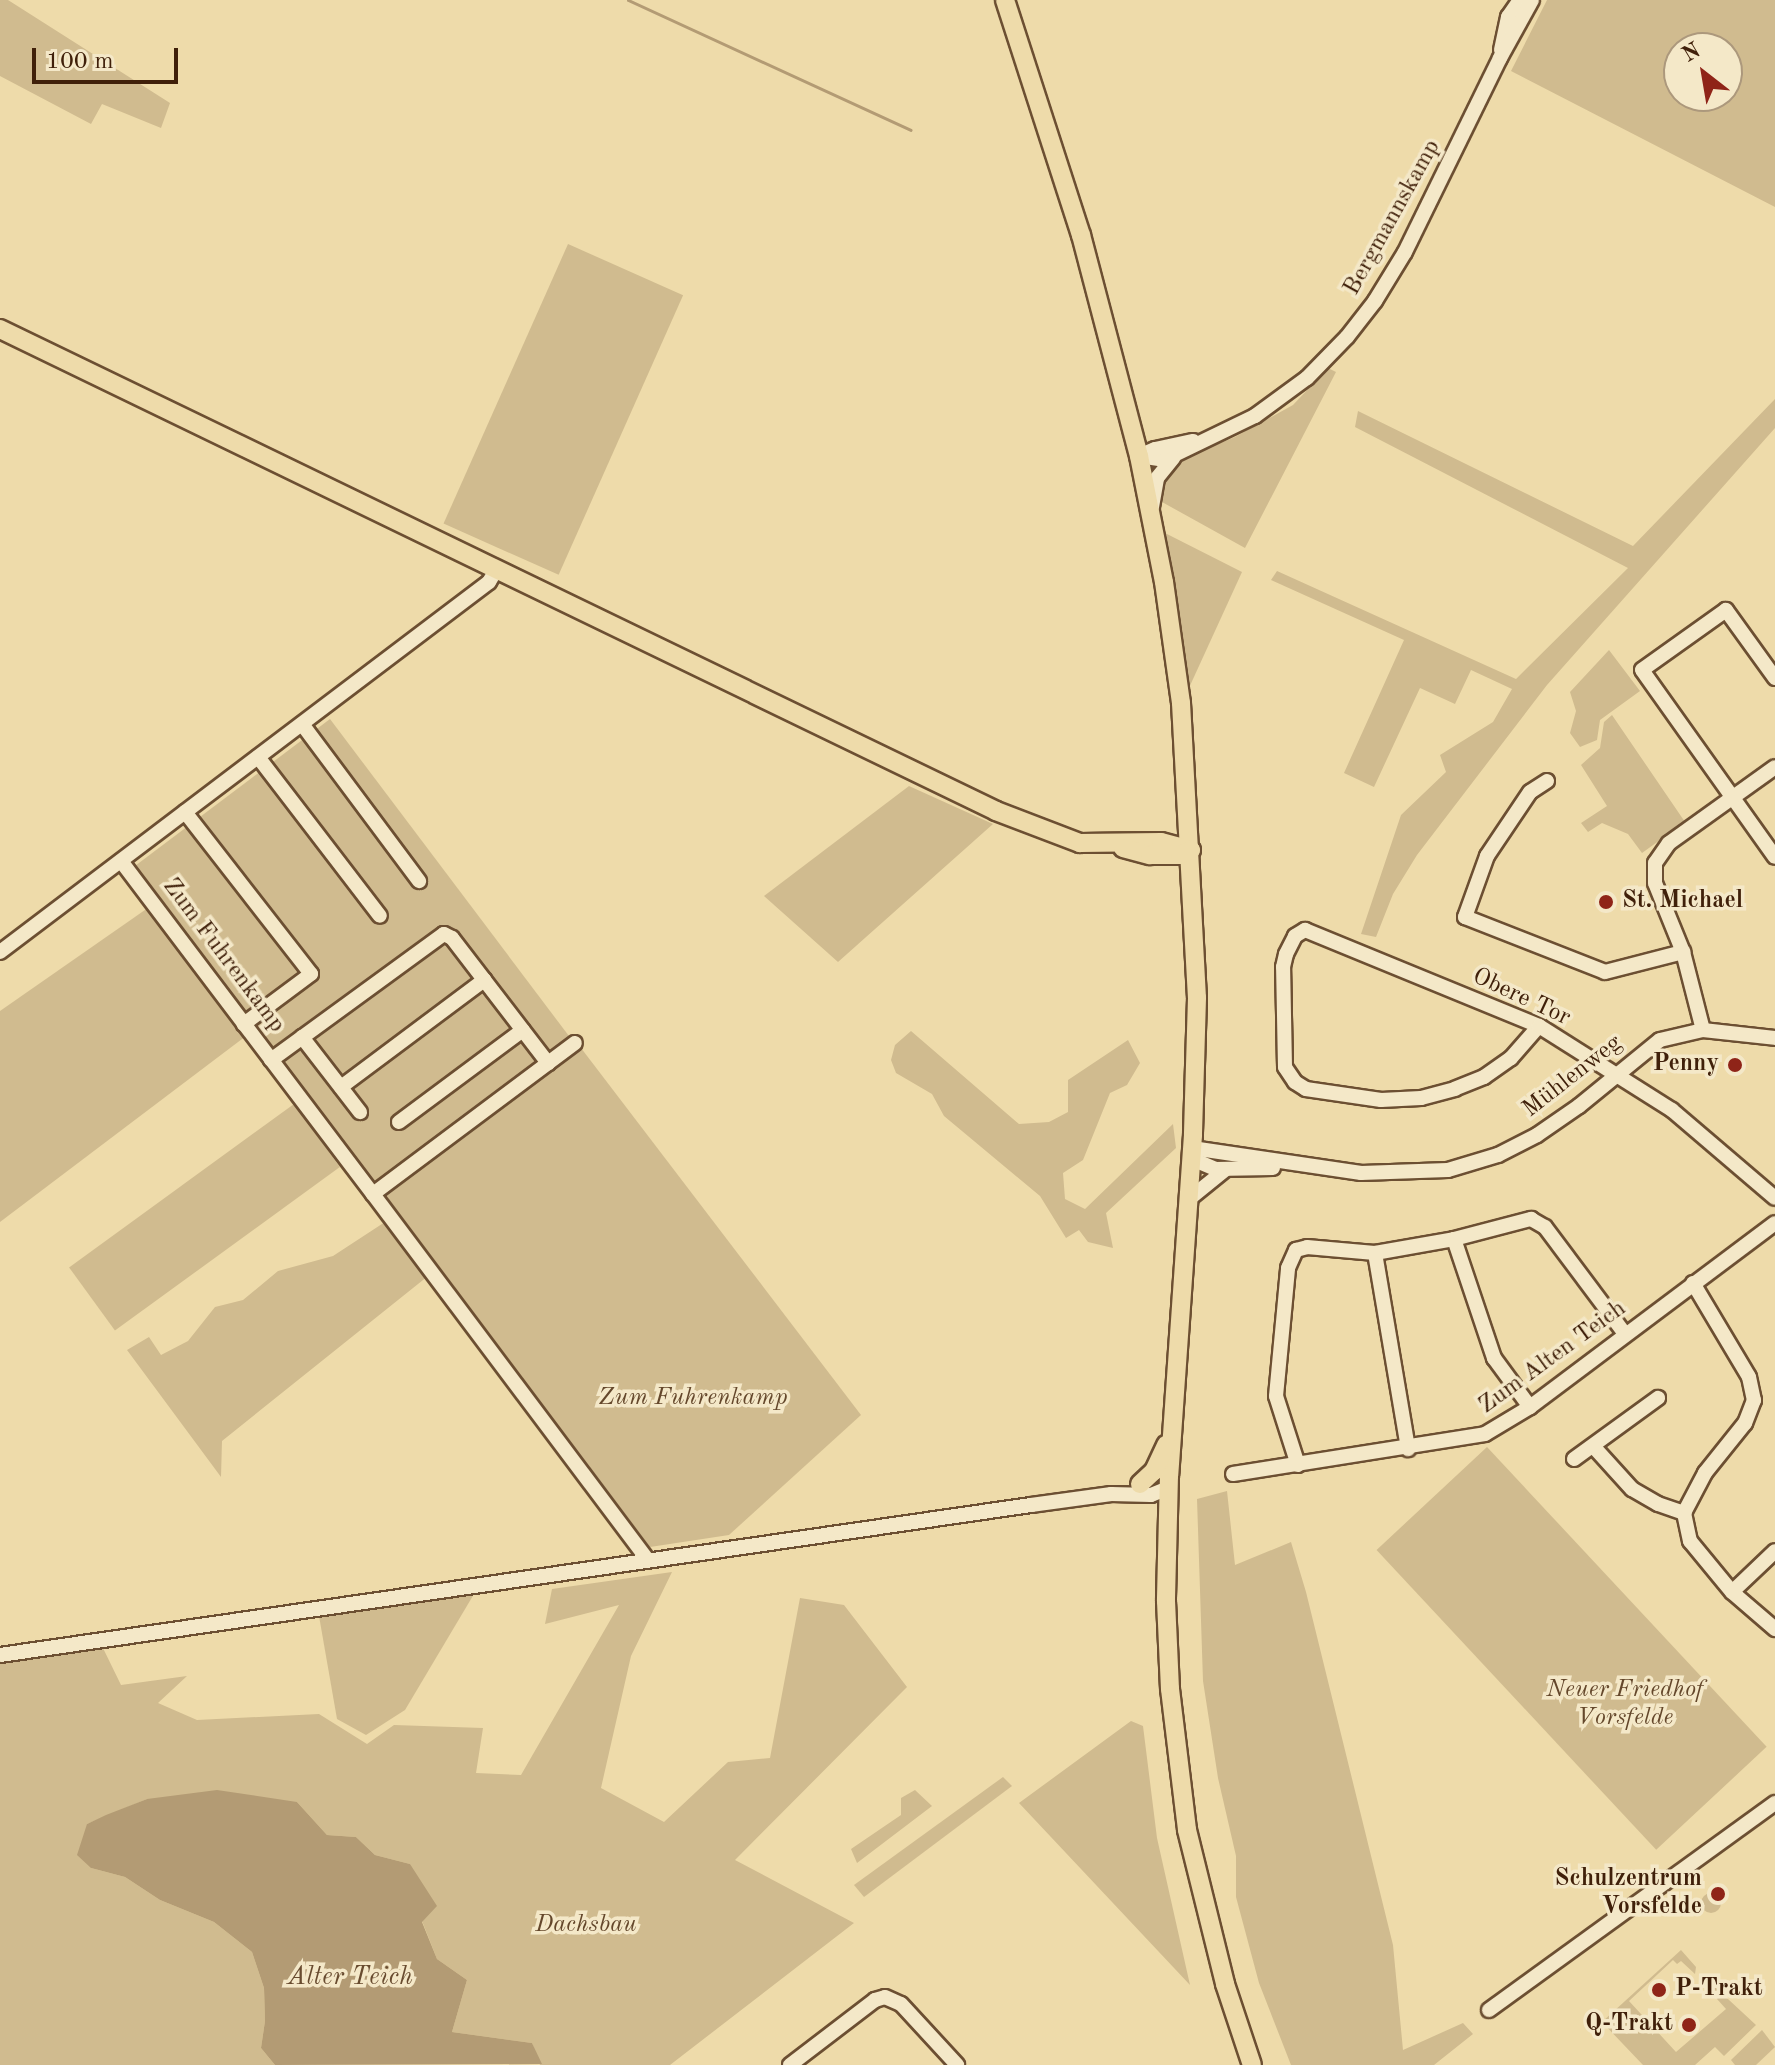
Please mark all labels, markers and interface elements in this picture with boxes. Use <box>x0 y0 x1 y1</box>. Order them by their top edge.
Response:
scale bar <box>36 32 182 82</box>
north arrow <box>1663 32 1743 112</box>
text: N <box>1679 39 1705 67</box>
text: 100 m <box>46 50 114 74</box>
street label: Bergmannskamp <box>1338 135 1448 301</box>
street label: Zum Fuhrenkamp <box>156 873 290 1039</box>
place label: St. Michael <box>1622 888 1743 916</box>
marker: St. Michael <box>1597 893 1615 911</box>
street label: Obere Tor <box>1467 963 1575 1033</box>
street label: Mühlenweg <box>1518 1029 1628 1125</box>
place label: Penny <box>1653 1051 1719 1079</box>
marker: Penny <box>1726 1056 1744 1074</box>
street label: Zum Alten Teich <box>1474 1295 1632 1421</box>
park label: Zum Fuhrenkamp <box>598 1385 788 1413</box>
park label: Neuer Friedhof Vorsfelde <box>1546 1677 1704 1733</box>
place label: Schulzentrum Vorsfelde <box>1555 1866 1702 1922</box>
marker: Schulzentrum Vorsfelde <box>1709 1885 1727 1903</box>
park label: Dachsbau <box>535 1912 637 1940</box>
water label: Alter Teich <box>287 1962 413 1994</box>
place label: P-Trakt <box>1675 1976 1763 2004</box>
marker: P-Trakt <box>1650 1981 1668 1999</box>
place label: Q-Trakt <box>1585 2011 1673 2039</box>
marker: Q-Trakt <box>1680 2016 1698 2034</box>

